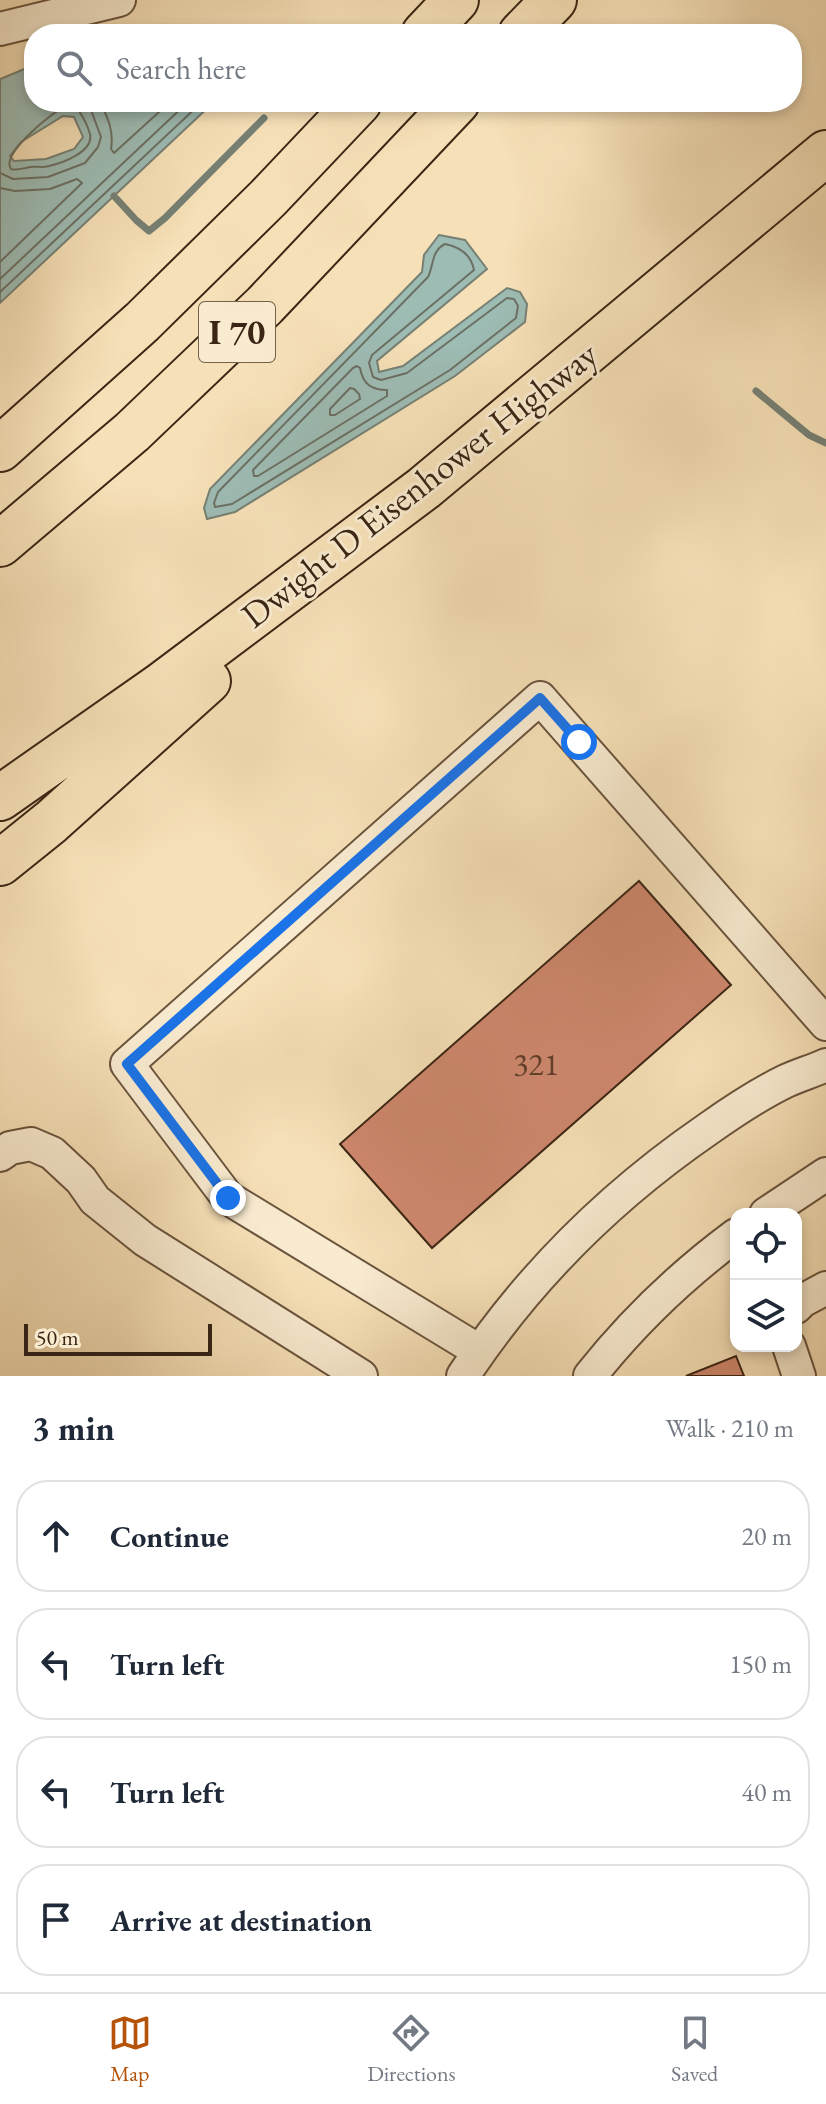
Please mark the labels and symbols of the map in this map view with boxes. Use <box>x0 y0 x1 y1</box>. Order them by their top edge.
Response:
road number: I 70 <box>199 302 275 362</box>
street label: Dwight D Eisenhower Highway <box>232 330 607 638</box>
route start <box>561 724 597 760</box>
house number: 321 <box>513 1043 559 1085</box>
route end <box>210 1180 246 1216</box>
scale bar <box>24 1320 212 1356</box>

